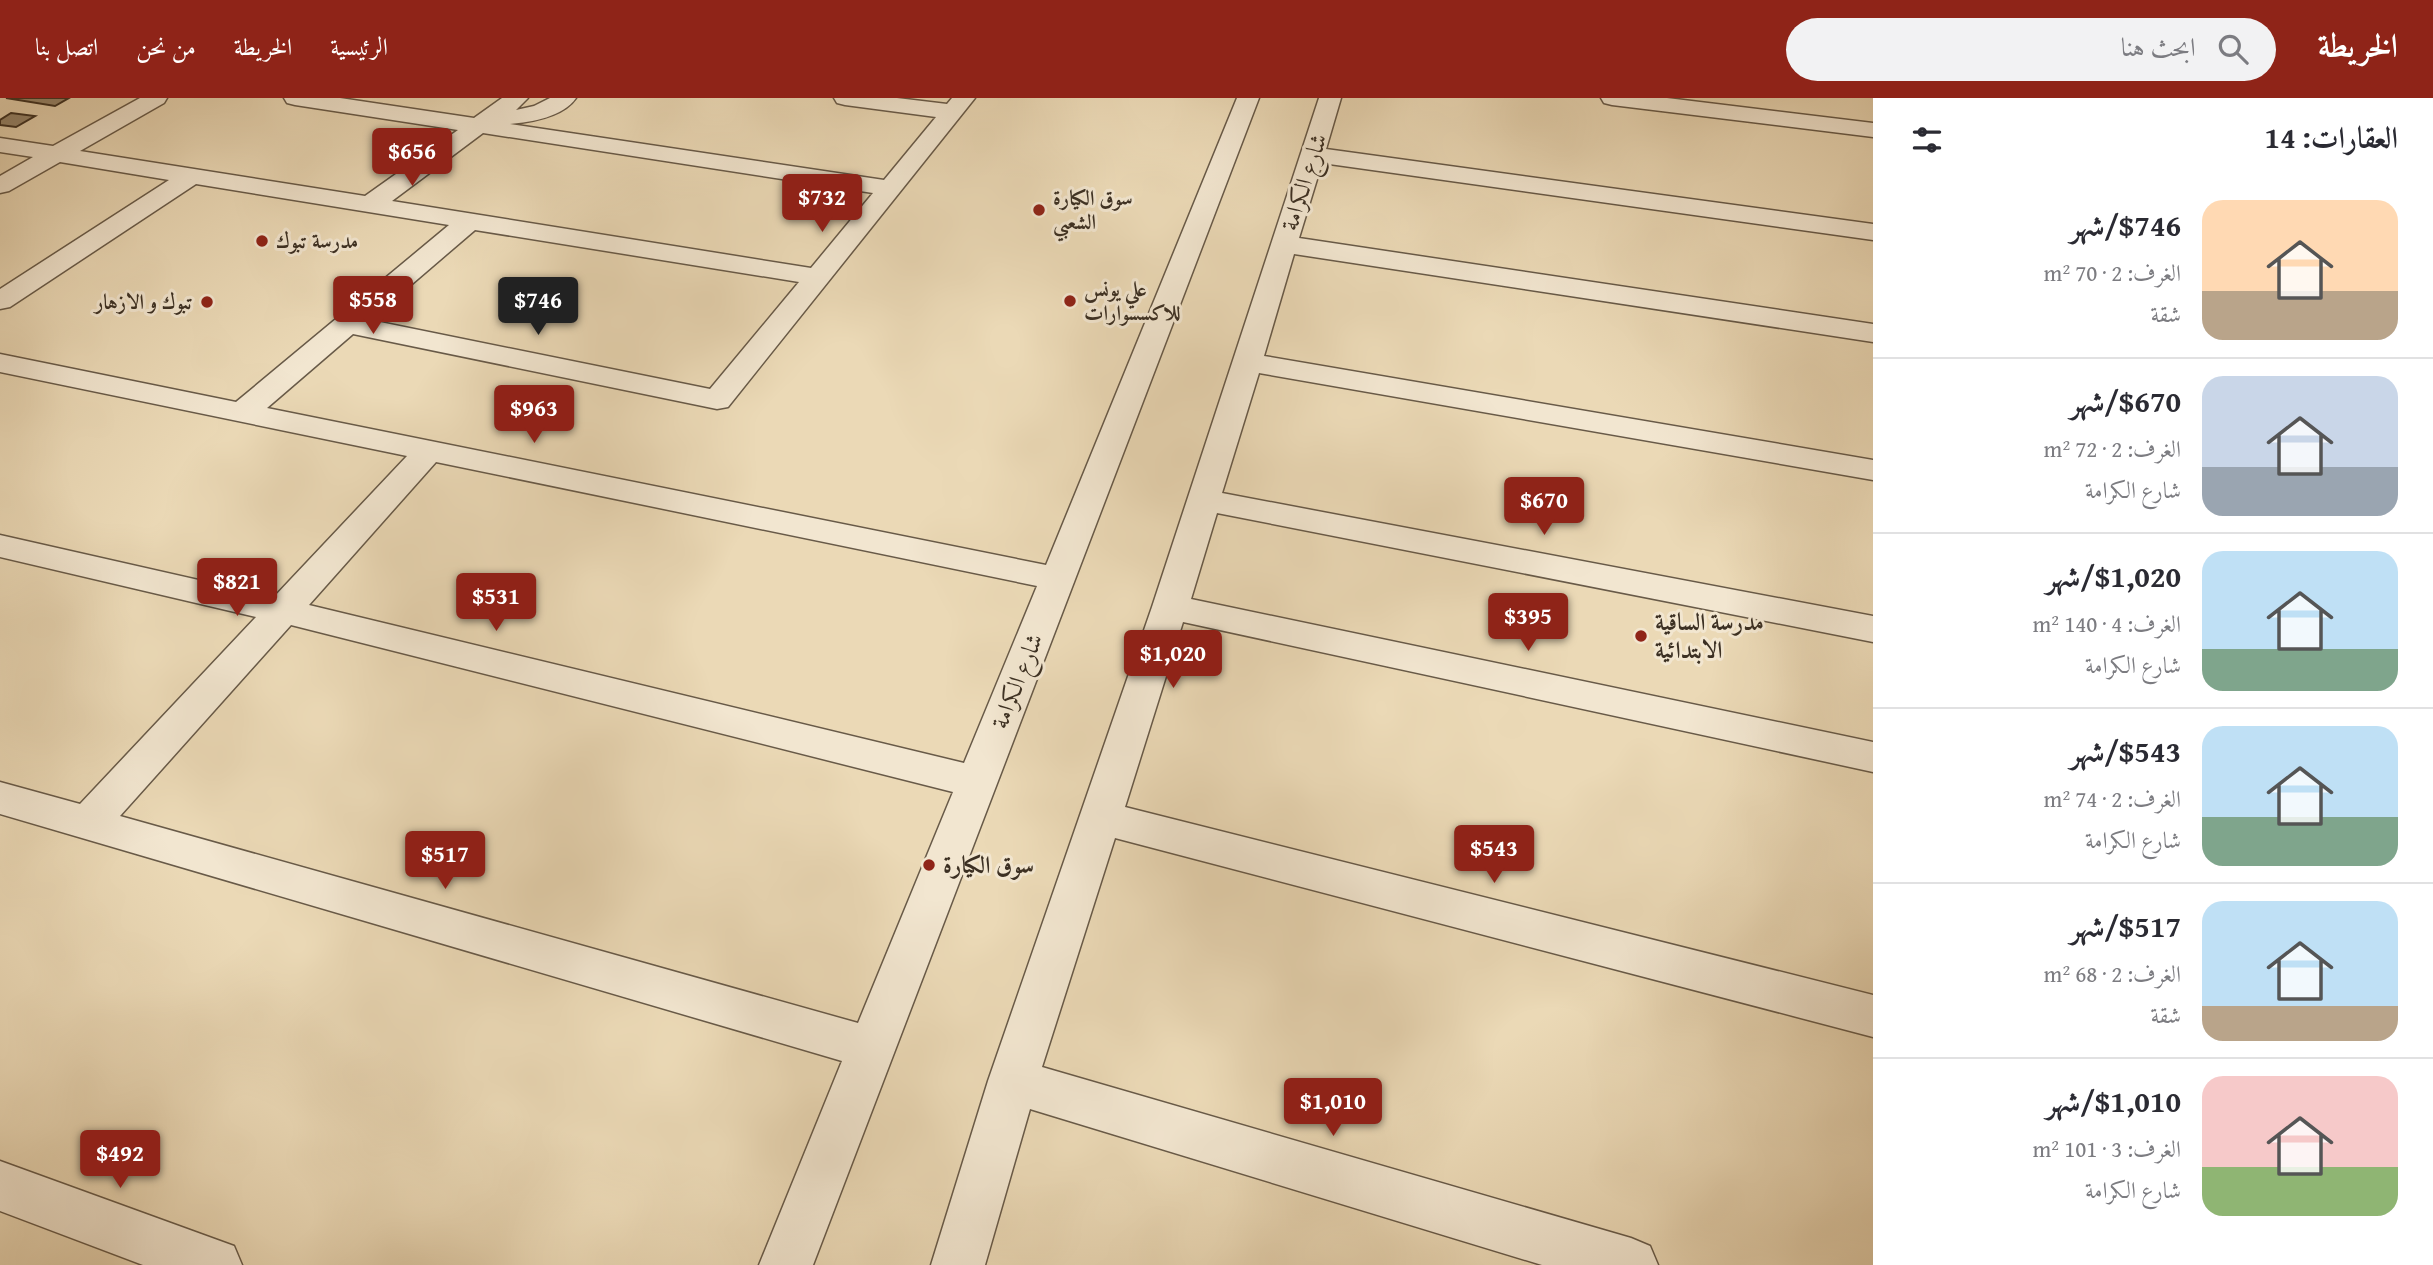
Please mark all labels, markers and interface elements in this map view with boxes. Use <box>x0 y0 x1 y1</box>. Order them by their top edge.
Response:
search box <box>1786 18 2276 81</box>
text: الخريطة <box>2318 21 2398 69</box>
text: ابحث هنا <box>2121 27 2196 66</box>
text: اتصل بنا <box>35 29 98 64</box>
text: من نحن <box>136 29 196 64</box>
text: الخريطة <box>234 29 292 64</box>
text: الرئيسية <box>330 29 388 64</box>
icon: search <box>2214 30 2252 68</box>
text: العقارات: 14 <box>2265 115 2398 159</box>
icon: filters <box>1908 121 1946 159</box>
pin: $656 <box>371 129 453 188</box>
street label: شارع الكرامة <box>1271 129 1339 236</box>
text: $656 <box>388 134 436 167</box>
pin: $732 <box>781 174 863 234</box>
text: $732 <box>798 180 846 213</box>
place label: سوق الكيارة الشعبي <box>1053 182 1133 242</box>
marker: سوق الكيارة الشعبي <box>1031 202 1047 218</box>
text: $746/شهر <box>2070 203 2181 247</box>
place label: مدرسة تبوك <box>276 225 358 256</box>
icon: home <box>2258 228 2342 312</box>
marker: مدرسة تبوك <box>254 233 270 249</box>
text: الغرف: 2 · 70 m² <box>2044 256 2181 289</box>
place label: علي يونس للاكسسوارات <box>1084 273 1181 328</box>
pin: $558 <box>332 276 414 336</box>
pin: $746 <box>497 278 579 337</box>
text: $558 <box>349 282 397 315</box>
text: $746 <box>514 283 562 316</box>
place label: تبوك و الازهار <box>93 286 193 317</box>
marker: علي يونس للاكسسوارات <box>1062 293 1078 309</box>
marker: تبوك و الازهار <box>199 294 215 310</box>
text: شقة <box>2151 297 2181 330</box>
text: $670/شهر <box>2070 379 2181 423</box>
pin: $963 <box>493 386 575 445</box>
text: $963 <box>510 391 558 424</box>
icon: home <box>2258 404 2342 488</box>
text: الغرف: 2 · 72 m² <box>2044 432 2181 465</box>
text: شارع الكرامة <box>2085 473 2181 506</box>
pin: $670 <box>1503 478 1585 537</box>
text: $670 <box>1520 483 1568 516</box>
text: $1,020/شهر <box>2046 554 2181 598</box>
pin: $821 <box>196 559 278 618</box>
text: $821 <box>213 564 261 597</box>
pin: $531 <box>455 574 537 633</box>
text: $531 <box>472 579 520 612</box>
icon: home <box>2258 579 2342 663</box>
pin: $395 <box>1487 594 1569 653</box>
text: $395 <box>1504 599 1552 632</box>
place label: مدرسة الساقية الابتدائية <box>1655 604 1764 667</box>
text: الغرف: 4 · 140 m² <box>2033 607 2181 640</box>
street label: شارع الكرامة <box>982 628 1054 735</box>
marker: مدرسة الساقية الابتدائية <box>1633 628 1649 644</box>
pin: $1,020 <box>1116 630 1230 690</box>
text: $1,020 <box>1140 636 1206 669</box>
text: شارع الكرامة <box>2085 648 2181 681</box>
text: $543/شهر <box>2070 729 2181 773</box>
icon: home <box>2258 754 2342 838</box>
text: الغرف: 2 · 74 m² <box>2044 782 2181 815</box>
text: شارع الكرامة <box>2085 823 2181 856</box>
pin: $543 <box>1453 826 1535 885</box>
text: $543 <box>1470 831 1518 864</box>
pin: $517 <box>404 832 486 891</box>
text: $517 <box>421 837 469 870</box>
place label: سوق الكيارة <box>943 847 1034 882</box>
marker: سوق الكيارة <box>921 857 937 873</box>
text: $517/شهر <box>2070 904 2181 948</box>
icon: home <box>2258 929 2342 1013</box>
text: الغرف: 2 · 68 m² <box>2044 957 2181 990</box>
text: شقة <box>2151 998 2181 1031</box>
pin: $1,010 <box>1276 1079 1390 1138</box>
text: $1,010/شهر <box>2046 1079 2181 1123</box>
text: $1,010 <box>1300 1084 1366 1117</box>
icon: home <box>2258 1104 2342 1188</box>
pin: $492 <box>79 1130 161 1190</box>
text: الغرف: 3 · 101 m² <box>2033 1132 2181 1165</box>
text: $492 <box>96 1136 144 1169</box>
text: شارع الكرامة <box>2085 1173 2181 1206</box>

